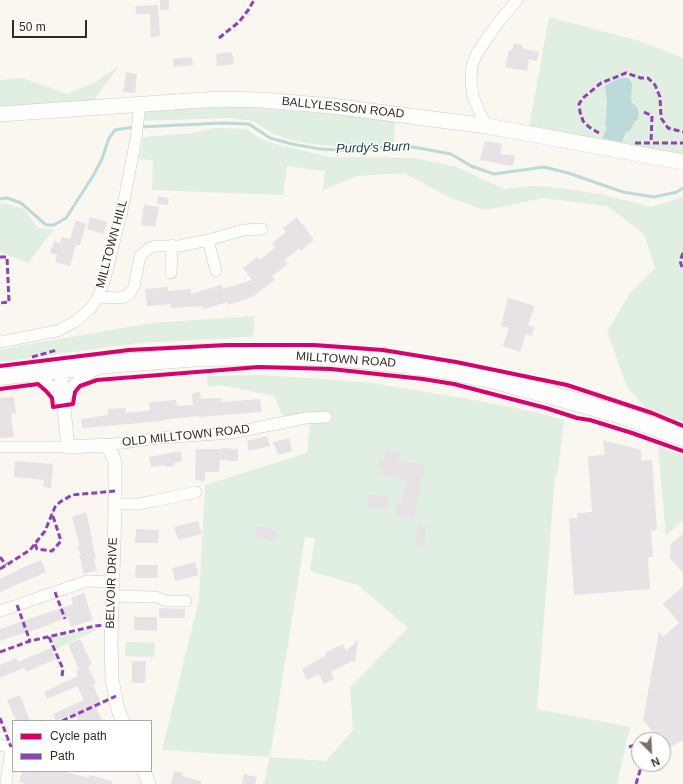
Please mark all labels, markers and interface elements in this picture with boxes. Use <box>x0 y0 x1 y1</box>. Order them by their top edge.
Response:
scale bar <box>14 12 89 38</box>
text: 50 m <box>19 20 46 34</box>
street label: BALLYLESSON ROAD <box>281 94 405 122</box>
water label: Purdy's Burn <box>336 139 410 157</box>
street label: MILLTOWN HILL <box>93 198 131 290</box>
street label: MILLTOWN ROAD <box>296 349 396 371</box>
street label: OLD MILLTOWN ROAD <box>121 422 251 450</box>
street label: BELVOIR DRIVE <box>103 537 121 629</box>
legend <box>12 720 152 772</box>
text: Cycle path <box>50 729 107 743</box>
north arrow <box>631 732 671 772</box>
text: Path <box>50 749 75 763</box>
text: N <box>649 755 662 769</box>

